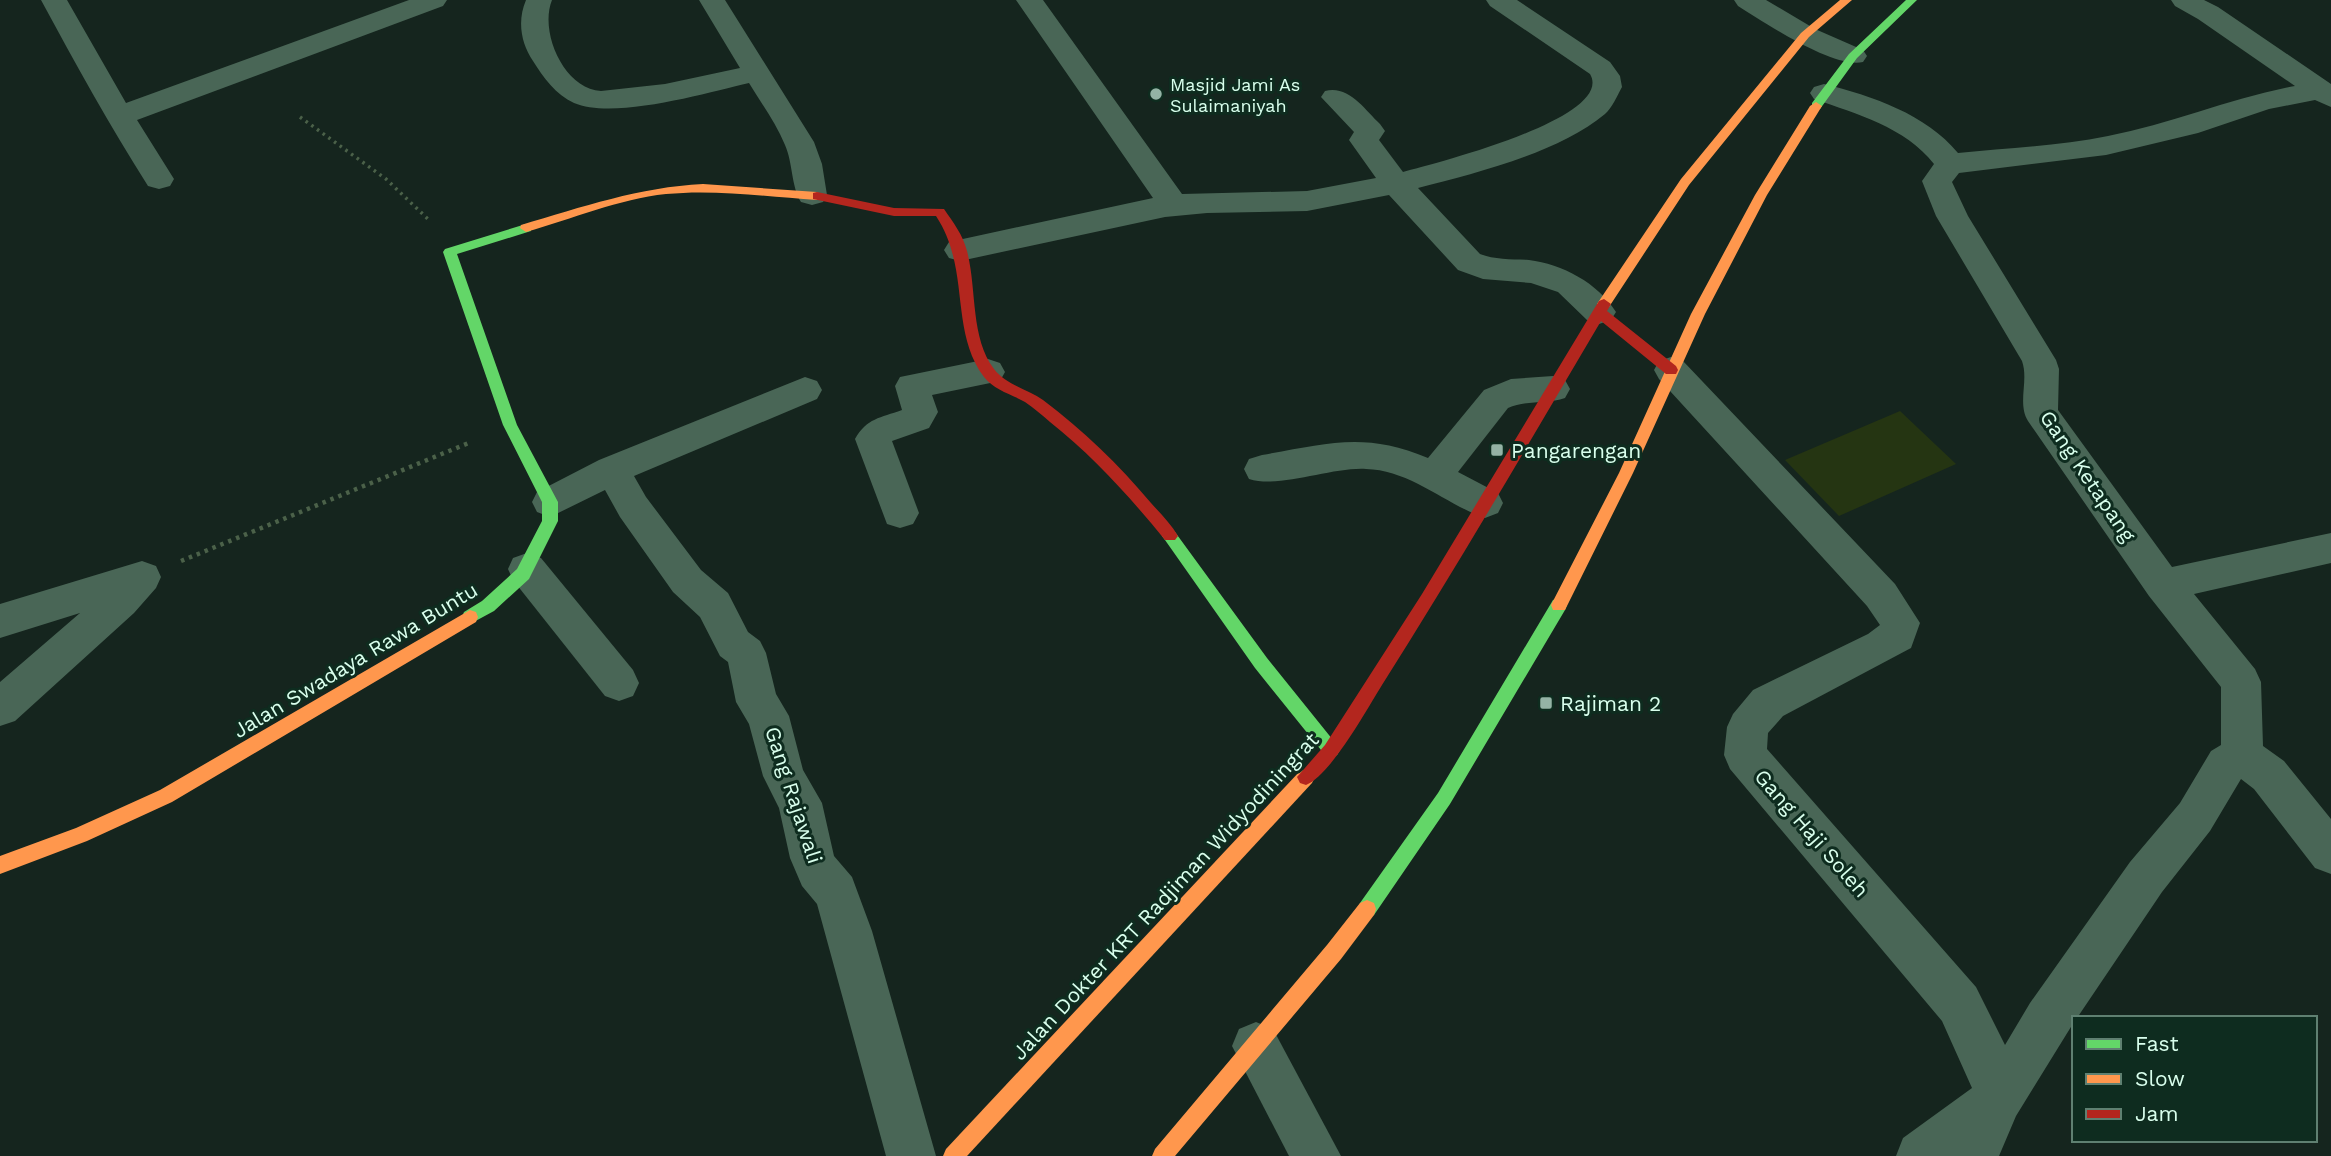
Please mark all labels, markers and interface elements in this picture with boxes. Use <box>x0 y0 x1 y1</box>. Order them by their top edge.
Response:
place label: Masjid Jami As Sulaimaniyah <box>1170 74 1300 116</box>
marker: Masjid Jami As Sulaimaniyah <box>1148 86 1164 102</box>
street label: Gang Ketapang <box>2035 406 2142 547</box>
place label: Pangarengan <box>1511 438 1641 463</box>
marker: Pangarengan <box>1489 442 1505 458</box>
street label: Jalan Swadaya Rawa Buntu <box>228 577 482 743</box>
place label: Rajiman 2 <box>1560 691 1661 716</box>
marker: Rajiman 2 <box>1538 695 1554 711</box>
street label: Gang Rajawali <box>760 723 828 867</box>
street label: Jalan Dokter KRT Radjiman Widyodiningrat <box>1006 727 1324 1065</box>
street label: Gang Haji Soleh <box>1750 764 1874 902</box>
legend <box>2072 1016 2317 1142</box>
text: Fast <box>2135 1031 2179 1056</box>
text: Slow <box>2135 1066 2185 1091</box>
text: Jam <box>2135 1101 2178 1126</box>

